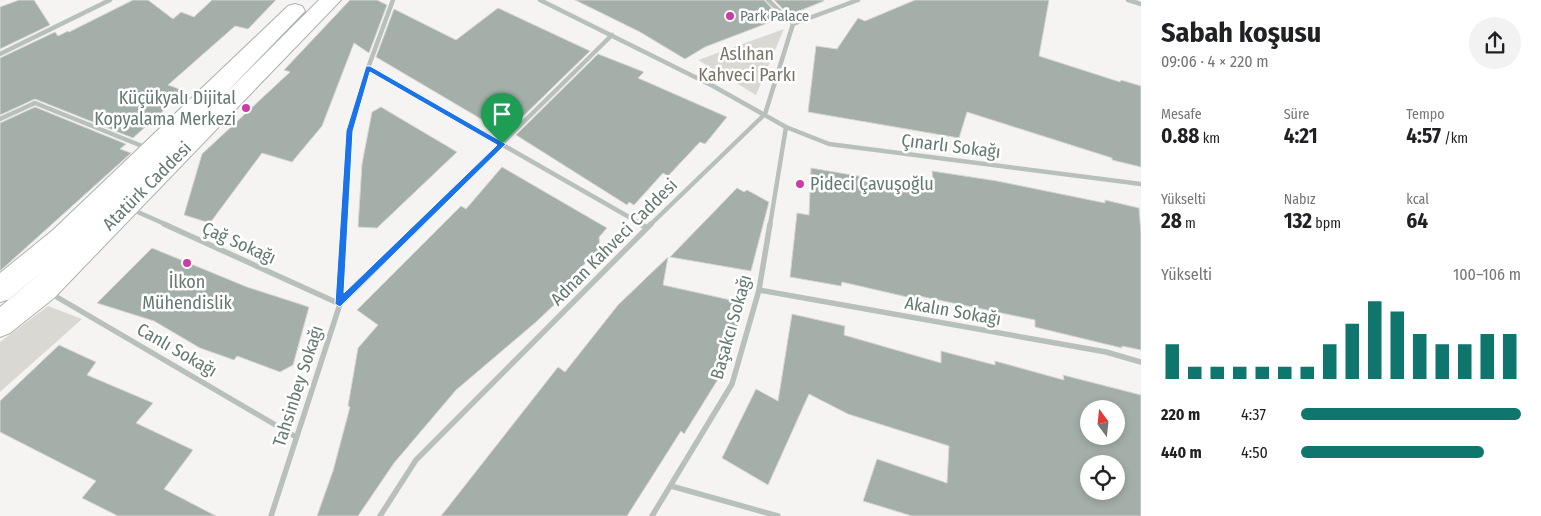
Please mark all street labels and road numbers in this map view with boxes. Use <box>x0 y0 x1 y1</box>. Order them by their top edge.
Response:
street label: Çınarlı Sokağı <box>900 129 1002 163</box>
street label: Atatürk Caddesi <box>98 137 196 235</box>
street label: Adnan Kahveci Caddesi <box>546 174 682 310</box>
street label: Çağ Sokağı <box>199 217 279 269</box>
street label: Başakcı Sokağı <box>706 272 756 382</box>
street label: Akalın Sokağı <box>903 292 1003 330</box>
street label: Canlı Sokağı <box>133 318 221 382</box>
street label: Tahsinbey Sokağı <box>268 323 328 449</box>

